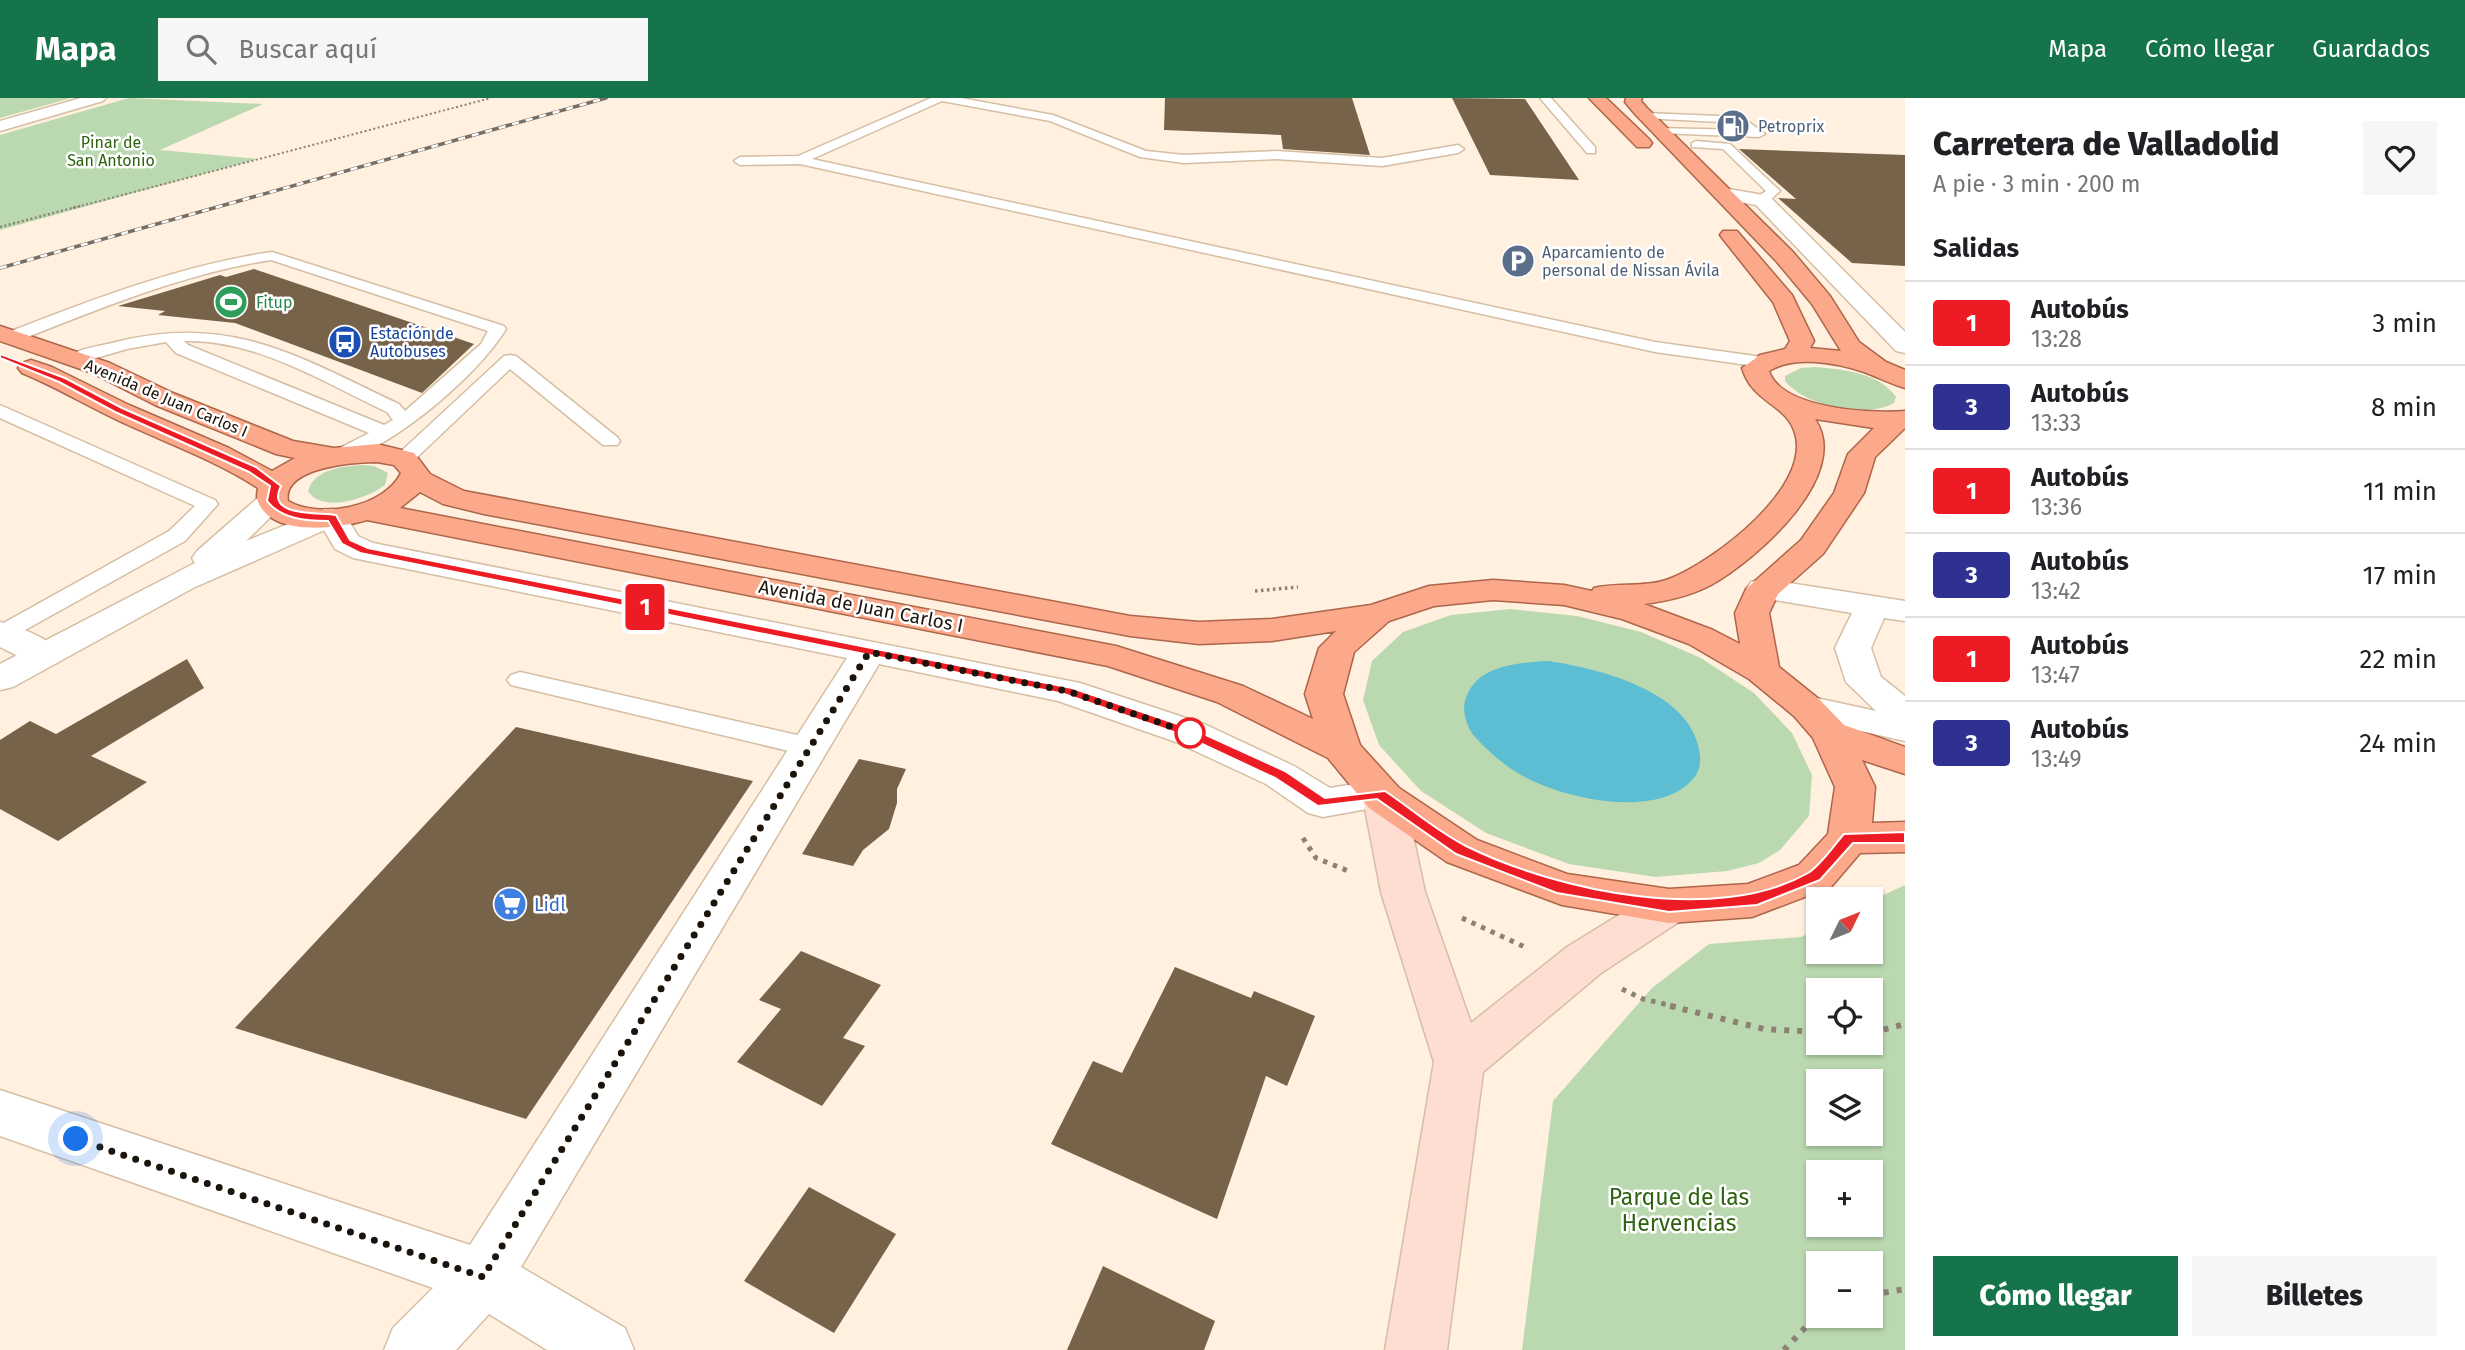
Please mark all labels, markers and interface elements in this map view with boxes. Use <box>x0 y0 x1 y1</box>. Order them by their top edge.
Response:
search box <box>158 18 648 81</box>
text: Mapa <box>35 29 116 69</box>
icon: search <box>182 30 220 68</box>
text: Buscar aquí <box>238 34 377 65</box>
text: Mapa <box>2048 35 2107 63</box>
text: Cómo llegar <box>2145 35 2274 63</box>
text: Guardados <box>2312 35 2430 63</box>
fuel station icon: Petroprix <box>1714 107 1752 145</box>
place label: Petroprix <box>1758 117 1825 136</box>
button: heart <box>2363 121 2437 195</box>
text: Carretera de Valladolid <box>1933 124 2279 164</box>
park label: Pinar de San Antonio <box>67 133 155 170</box>
text: A pie · 3 min · 200 m <box>1933 170 2140 198</box>
text: Salidas <box>1933 233 2019 264</box>
parking icon: Aparcamiento de personal de Nissan Ávila <box>1499 242 1537 280</box>
place label: Aparcamiento de personal de Nissan Ávila <box>1542 243 1720 280</box>
sports icon: Fitup <box>212 283 250 321</box>
place label: Fitup <box>256 293 292 312</box>
text: Autobús <box>2031 294 2129 325</box>
text: 3 min <box>2372 308 2437 339</box>
text: 1 <box>1966 309 1977 337</box>
bus stop icon: Estación de Autobuses <box>326 323 364 361</box>
place label: Estación de Autobuses <box>370 324 454 361</box>
text: 13:28 <box>2031 325 2082 353</box>
street label: Avenida de Juan Carlos I <box>82 355 250 441</box>
text: Autobús <box>2031 378 2129 409</box>
text: 8 min <box>2371 392 2437 423</box>
text: 3 <box>1965 393 1978 421</box>
text: 13:33 <box>2031 409 2081 437</box>
text: Autobús <box>2031 462 2129 493</box>
text: 11 min <box>2363 476 2437 507</box>
text: 1 <box>1966 477 1977 505</box>
text: 13:36 <box>2031 493 2082 521</box>
text: Autobús <box>2031 546 2129 577</box>
text: 17 min <box>2362 560 2437 591</box>
text: 3 <box>1965 561 1978 589</box>
street label: Avenida de Juan Carlos I <box>757 575 965 637</box>
text: 13:42 <box>2031 577 2081 605</box>
line badge: 1 <box>622 584 668 630</box>
text: 1 <box>639 593 651 621</box>
text: Autobús <box>2031 630 2129 661</box>
text: 22 min <box>2360 644 2437 675</box>
text: 1 <box>1966 645 1977 673</box>
text: 13:47 <box>2031 661 2080 689</box>
text: Autobús <box>2031 714 2129 745</box>
unlabelled marker <box>1175 718 1205 748</box>
text: 24 min <box>2359 728 2437 759</box>
text: 3 <box>1965 729 1978 757</box>
text: 13:49 <box>2031 745 2082 773</box>
supermarket icon: Lidl <box>491 885 529 923</box>
north arrow <box>1806 887 1883 964</box>
map controls <box>1806 887 1883 1328</box>
place label: Lidl <box>534 893 566 916</box>
button: locate <box>1806 978 1883 1055</box>
button: layers <box>1806 1069 1883 1146</box>
your location <box>58 1121 93 1156</box>
button: + <box>1806 1160 1883 1237</box>
park label: Parque de las Hervencias <box>1609 1183 1749 1237</box>
button: − <box>1806 1251 1883 1328</box>
button: Cómo llegar <box>1933 1256 2178 1336</box>
button: Billetes <box>2192 1256 2437 1336</box>

